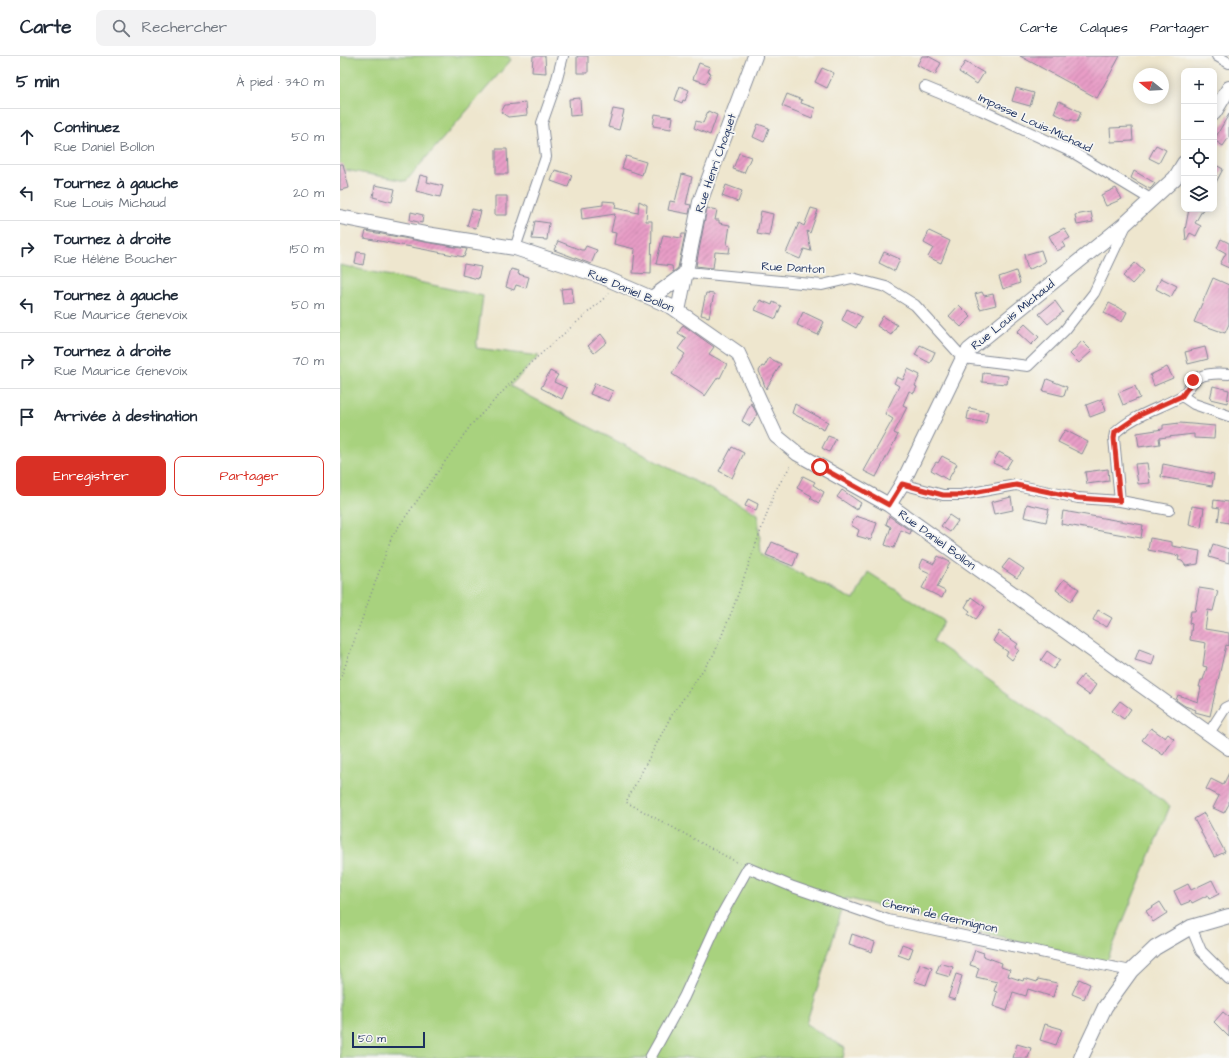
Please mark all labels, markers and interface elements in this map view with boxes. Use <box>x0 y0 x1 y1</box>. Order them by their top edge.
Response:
search box <box>96 10 376 46</box>
text: Carte <box>20 14 72 41</box>
icon: search <box>110 17 132 39</box>
text: Rechercher <box>142 17 227 38</box>
text: Carte <box>1020 18 1058 38</box>
text: Calques <box>1080 18 1128 38</box>
text: Partager <box>1150 18 1209 38</box>
north arrow <box>1133 68 1169 104</box>
map controls <box>1181 68 1217 212</box>
button: + <box>1181 68 1217 104</box>
text: 5 min <box>16 70 59 94</box>
text: À pied · 340 m <box>236 73 324 91</box>
street label: Impasse Louis-Michaud <box>975 89 1095 157</box>
button: − <box>1181 104 1217 140</box>
street label: Rue Henri Choquet <box>691 111 741 215</box>
text: Continuez <box>54 117 120 138</box>
icon: ahead <box>16 126 38 148</box>
text: 50 m <box>291 128 324 146</box>
text: Rue Daniel Bollon <box>54 138 154 156</box>
button: locate <box>1181 140 1217 176</box>
text: Tournez à gauche <box>54 173 178 194</box>
button: layers <box>1181 176 1217 212</box>
icon: left <box>16 182 38 204</box>
text: 20 m <box>293 184 324 202</box>
text: Rue Louis Michaud <box>54 194 166 212</box>
text: Tournez à droite <box>54 229 171 250</box>
icon: right <box>16 238 38 260</box>
text: 150 m <box>290 240 324 258</box>
text: Rue Hélène Boucher <box>54 250 177 268</box>
street label: Rue Danton <box>761 258 825 278</box>
street label: Rue Daniel Bollon <box>585 265 677 317</box>
street label: Rue Louis Michaud <box>967 276 1059 354</box>
text: Tournez à gauche <box>54 285 178 306</box>
icon: left <box>16 294 38 316</box>
text: 50 m <box>291 296 324 314</box>
text: Rue Maurice Genevoix <box>54 306 187 324</box>
text: Tournez à droite <box>54 341 171 362</box>
icon: right <box>16 350 38 372</box>
text: 70 m <box>292 352 324 370</box>
text: Rue Maurice Genevoix <box>54 362 187 380</box>
route end <box>1184 371 1202 389</box>
icon: arrive <box>16 406 38 428</box>
text: Arrivée à destination <box>54 406 197 427</box>
button: Enregistrer <box>16 456 166 496</box>
button: Partager <box>174 456 324 496</box>
route start <box>811 458 829 476</box>
street label: Rue Daniel Bollon <box>895 506 979 574</box>
street label: Chemin de Germignon <box>880 894 999 939</box>
scale bar <box>352 1030 425 1049</box>
text: 50 m <box>358 1031 386 1046</box>

